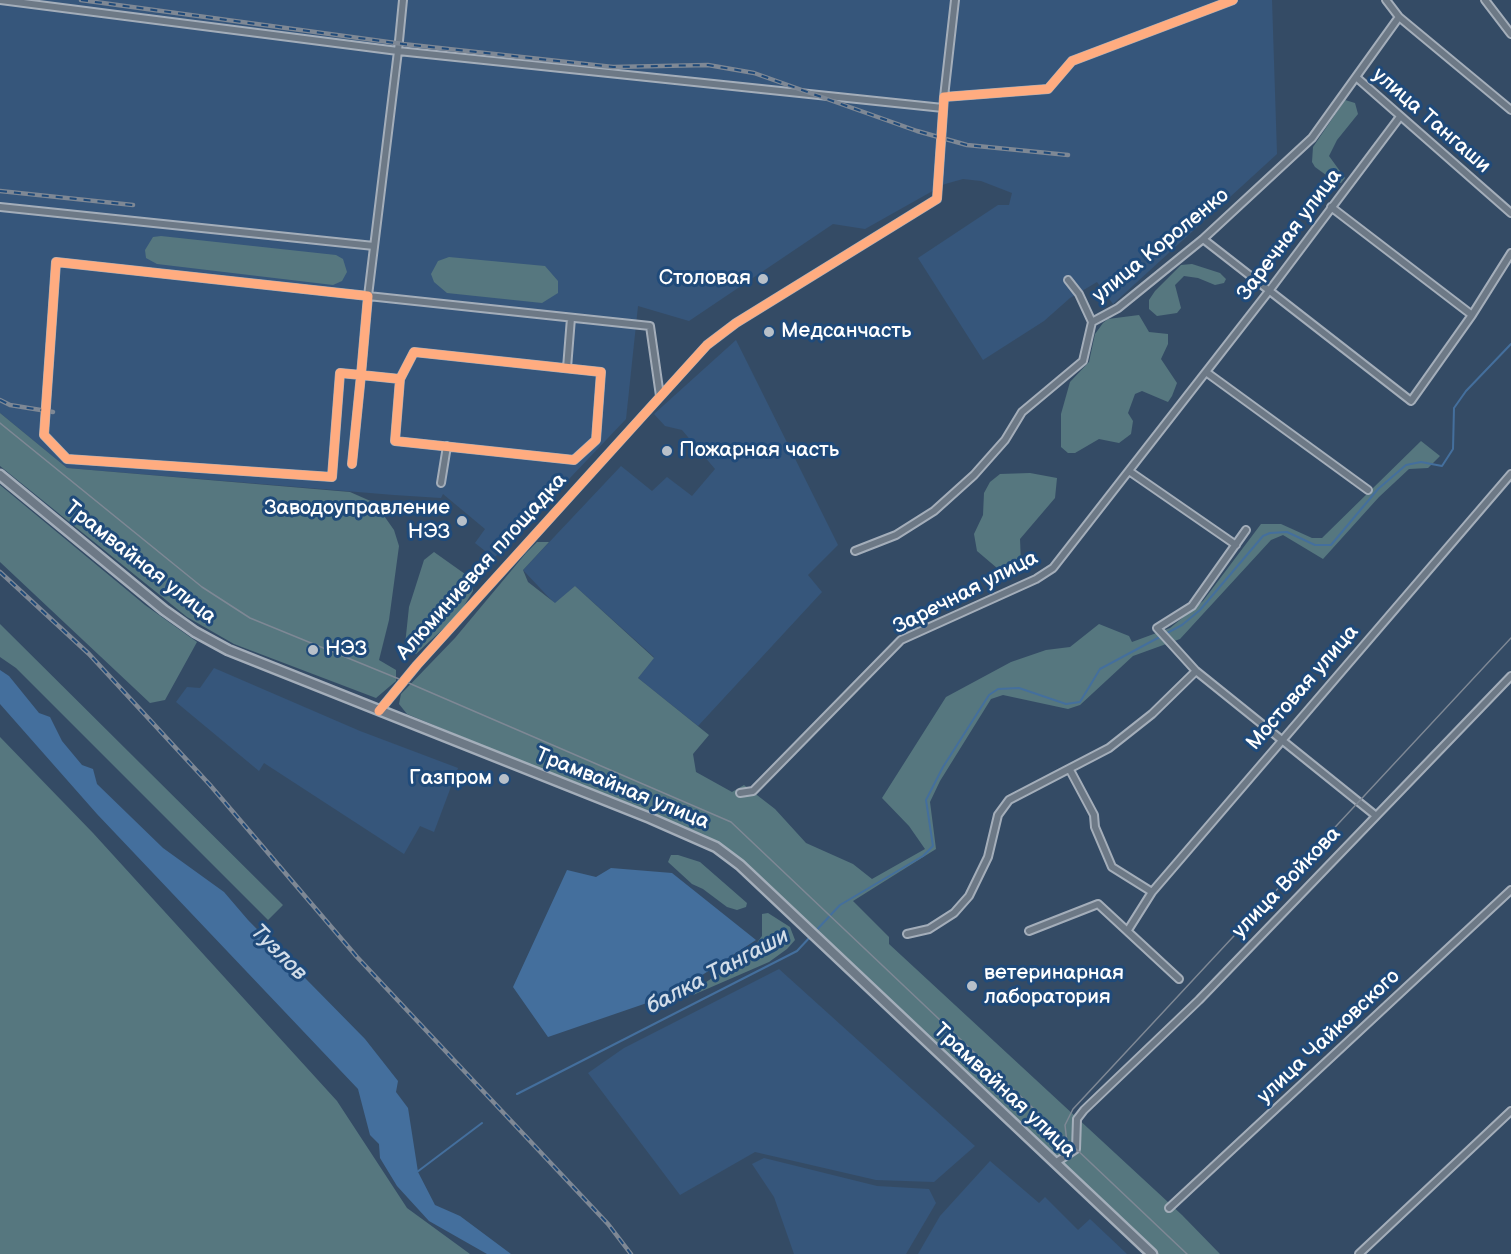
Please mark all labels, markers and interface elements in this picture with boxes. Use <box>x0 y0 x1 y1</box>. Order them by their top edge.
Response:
street label: улица Тангаши <box>1367 63 1495 179</box>
street label: Заречная улица <box>1232 164 1348 306</box>
street label: улица Короленко <box>1088 183 1234 309</box>
place label: Столовая <box>659 266 751 292</box>
marker: Столовая <box>756 272 770 286</box>
place label: Медсанчасть <box>781 319 911 345</box>
marker: Медсанчасть <box>762 325 776 339</box>
place label: Пожарная часть <box>679 438 839 464</box>
marker: Пожарная часть <box>660 444 674 458</box>
street label: Алюминиевая площадка <box>391 468 573 666</box>
street label: Трамвайная улица <box>59 496 221 630</box>
place label: Заводоуправление НЭЗ <box>264 496 450 546</box>
marker: Заводоуправление НЭЗ <box>455 514 469 528</box>
street label: Заречная улица <box>890 546 1042 640</box>
street label: Мостовая улица <box>1242 620 1364 756</box>
place label: НЭЗ <box>325 637 367 663</box>
marker: НЭЗ <box>306 643 320 657</box>
street label: Трамвайная улица <box>531 743 713 835</box>
place label: Газпром <box>409 766 492 792</box>
marker: Газпром <box>497 772 511 786</box>
street label: улица Войкова <box>1227 822 1347 944</box>
water label: Тузлов <box>244 919 312 987</box>
water label: балка Тангаши <box>642 923 794 1021</box>
place label: ветеринарная лаборатория <box>984 961 1124 1011</box>
street label: улица Чайковского <box>1253 964 1405 1110</box>
marker: ветеринарная лаборатория <box>965 979 979 993</box>
street label: Трамвайная улица <box>928 1019 1080 1163</box>

